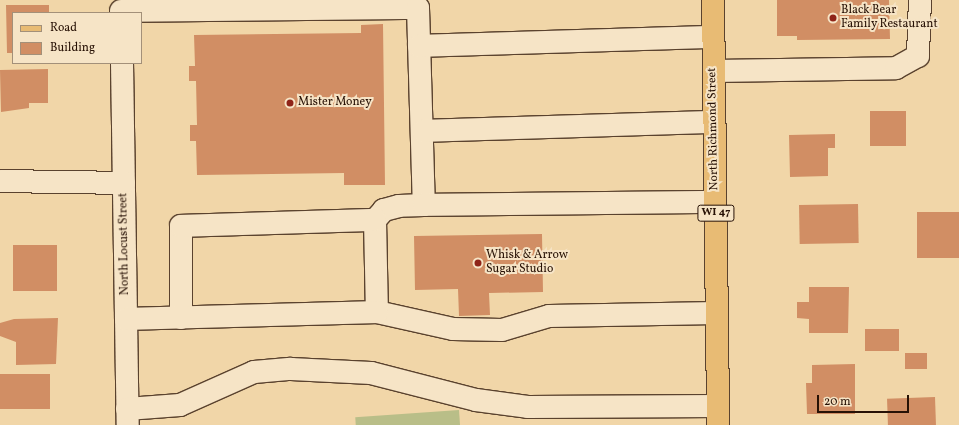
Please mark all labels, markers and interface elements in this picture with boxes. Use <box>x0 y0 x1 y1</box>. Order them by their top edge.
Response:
place label: Black Bear Family Restaurant <box>841 4 938 32</box>
legend <box>12 12 142 64</box>
marker: Black Bear Family Restaurant <box>828 13 838 23</box>
text: Road <box>50 20 77 36</box>
text: Building <box>50 40 95 56</box>
street label: North Richmond Street <box>706 67 722 191</box>
place label: Mister Money <box>298 96 372 110</box>
marker: Mister Money <box>285 98 295 108</box>
street label: North Locust Street <box>117 193 133 295</box>
road number: WI 47 <box>697 204 735 222</box>
place label: Whisk & Arrow Sugar Studio <box>486 249 568 277</box>
marker: Whisk & Arrow Sugar Studio <box>473 258 483 268</box>
scale bar <box>819 387 911 413</box>
text: 20 m <box>824 394 851 410</box>

